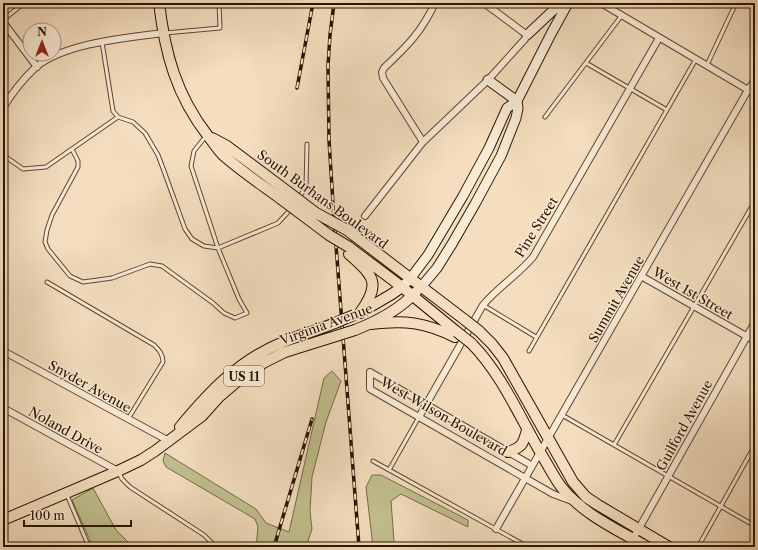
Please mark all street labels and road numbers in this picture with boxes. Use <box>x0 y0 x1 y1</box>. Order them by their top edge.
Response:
street label: South Burhans Boulevard <box>255 146 391 252</box>
street label: Pine Street <box>511 193 561 260</box>
street label: Summit Avenue <box>585 253 647 345</box>
street label: West 1st Street <box>649 263 736 323</box>
street label: Virginia Avenue <box>277 300 375 349</box>
street label: Snyder Avenue <box>46 357 134 415</box>
road number: US 11 <box>224 366 264 386</box>
street label: West Wilson Boulevard <box>377 373 510 459</box>
street label: Guilford Avenue <box>652 377 716 473</box>
street label: Noland Drive <box>26 403 106 457</box>

